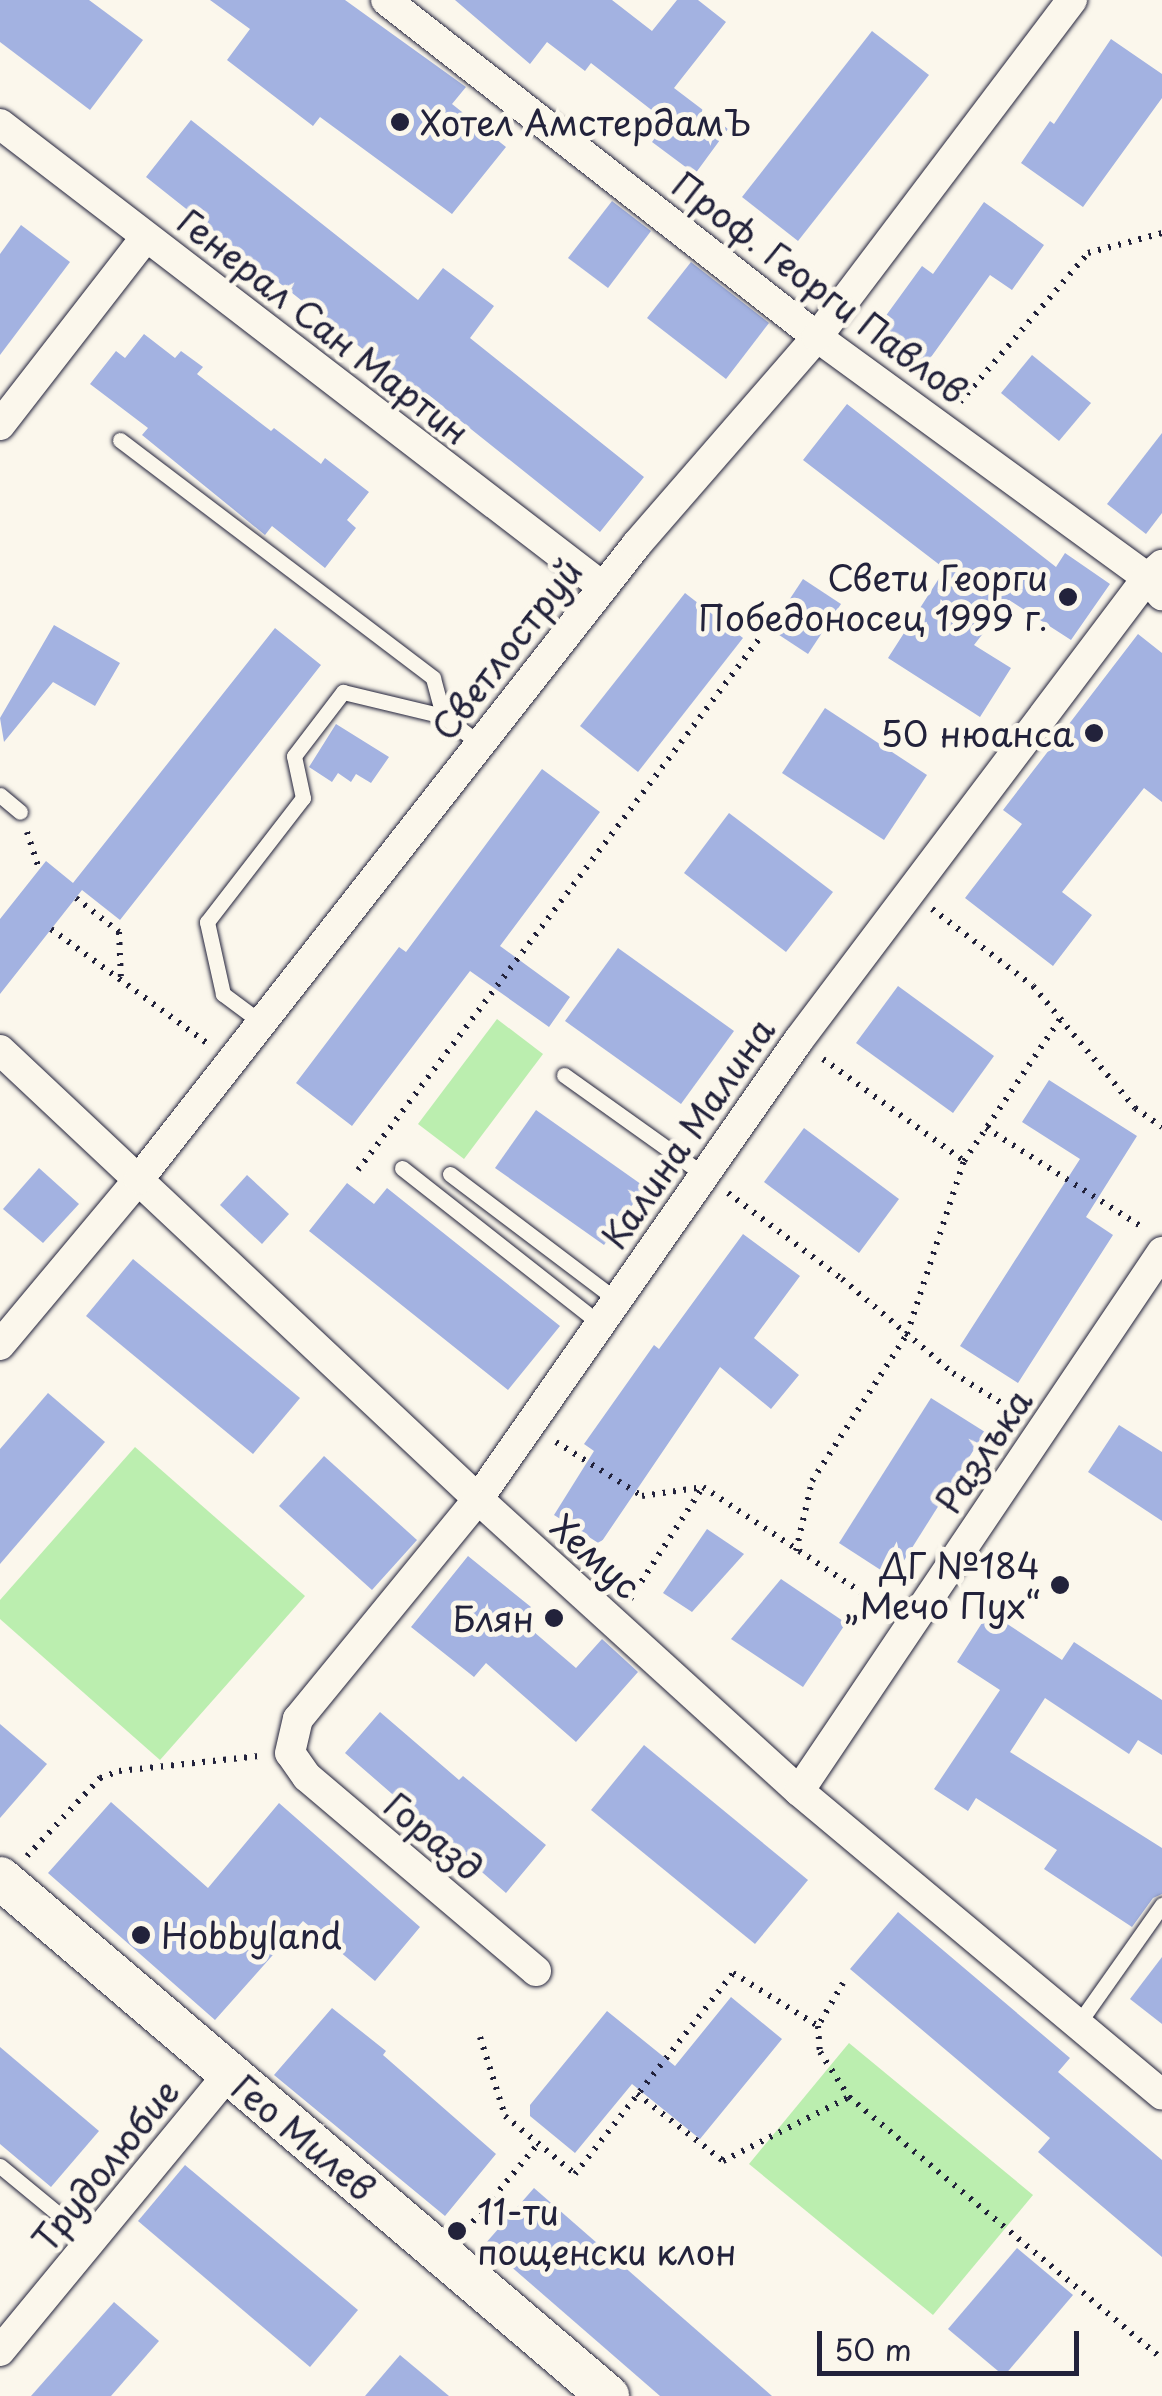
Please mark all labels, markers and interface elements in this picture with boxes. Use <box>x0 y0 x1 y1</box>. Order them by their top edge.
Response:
place label: Хотел АмстердамЪ <box>420 101 755 143</box>
marker: Хотел АмстердамЪ <box>389 111 411 133</box>
street label: Проф. Георги Павлов <box>663 162 977 412</box>
street label: Генерал Сан Мартин <box>169 199 479 453</box>
street label: Светлоструй <box>422 550 590 748</box>
place label: Свети Георги Победоносец 1999 г. <box>695 556 1048 638</box>
marker: Свети Георги Победоносец 1999 г. <box>1057 586 1079 608</box>
place label: 50 нюанса <box>880 712 1074 754</box>
marker: 50 нюанса <box>1083 722 1105 744</box>
street label: Калина Малина <box>591 1008 783 1258</box>
street label: Разлъка <box>926 1381 1040 1521</box>
street label: Хемус <box>543 1505 649 1607</box>
place label: ДГ №184 „Мечо Пух“ <box>843 1544 1040 1626</box>
marker: ДГ №184 „Мечо Пух“ <box>1049 1574 1071 1596</box>
place label: Блян <box>453 1597 534 1639</box>
marker: Блян <box>543 1607 565 1629</box>
street label: Горазд <box>376 1783 492 1889</box>
place label: Hobbyland <box>161 1914 342 1956</box>
marker: Hobbyland <box>130 1924 152 1946</box>
street label: Гео Милев <box>223 2064 385 2210</box>
street label: Трудолюбие <box>23 2070 187 2260</box>
place label: 11-ти пощенски клон <box>477 2190 740 2272</box>
marker: 11-ти пощенски клон <box>446 2220 468 2242</box>
scale bar <box>822 2311 1084 2373</box>
text: 50 m <box>834 2326 912 2371</box>

